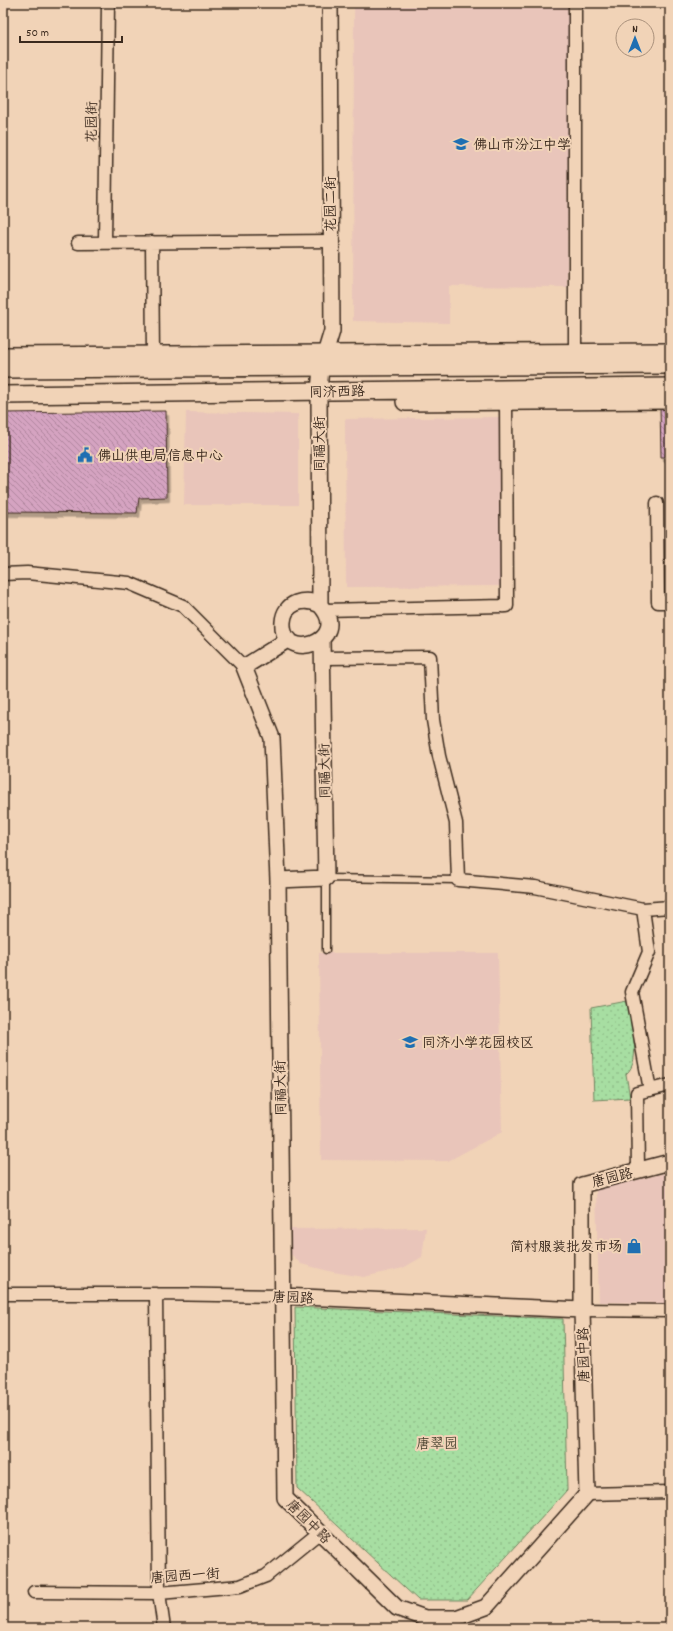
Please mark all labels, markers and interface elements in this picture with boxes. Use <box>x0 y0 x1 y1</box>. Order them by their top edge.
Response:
scale bar <box>20 18 122 44</box>
north arrow <box>615 18 655 58</box>
text: N <box>632 22 638 38</box>
text: 50 m <box>26 25 49 42</box>
street label: 花园街 <box>83 101 103 143</box>
school or university icon: 佛山市汾江中学 <box>452 135 470 153</box>
place label: 佛山市汾江中学 <box>473 136 571 156</box>
street label: 花园二街 <box>322 176 342 232</box>
street label: 同济西路 <box>309 383 365 403</box>
street label: 同福大街 <box>311 416 331 472</box>
public building icon: 佛山供电局信息中心 <box>76 446 94 464</box>
place label: 佛山供电局信息中心 <box>97 447 223 467</box>
street label: 同福大街 <box>316 743 336 799</box>
school or university icon: 同济小学花园校区 <box>401 1033 419 1051</box>
place label: 同济小学花园校区 <box>422 1034 534 1054</box>
street label: 同福大街 <box>272 1060 292 1116</box>
street label: 唐园路 <box>590 1164 635 1194</box>
shop icon: 简村服装批发市场 <box>625 1237 643 1255</box>
place label: 简村服装批发市场 <box>510 1238 622 1258</box>
street label: 唐园路 <box>272 1288 314 1310</box>
street label: 唐园中路 <box>575 1327 595 1383</box>
park label: 唐翠园 <box>416 1435 458 1455</box>
street label: 唐园中路 <box>281 1496 334 1549</box>
street label: 唐园西一街 <box>150 1565 221 1589</box>

